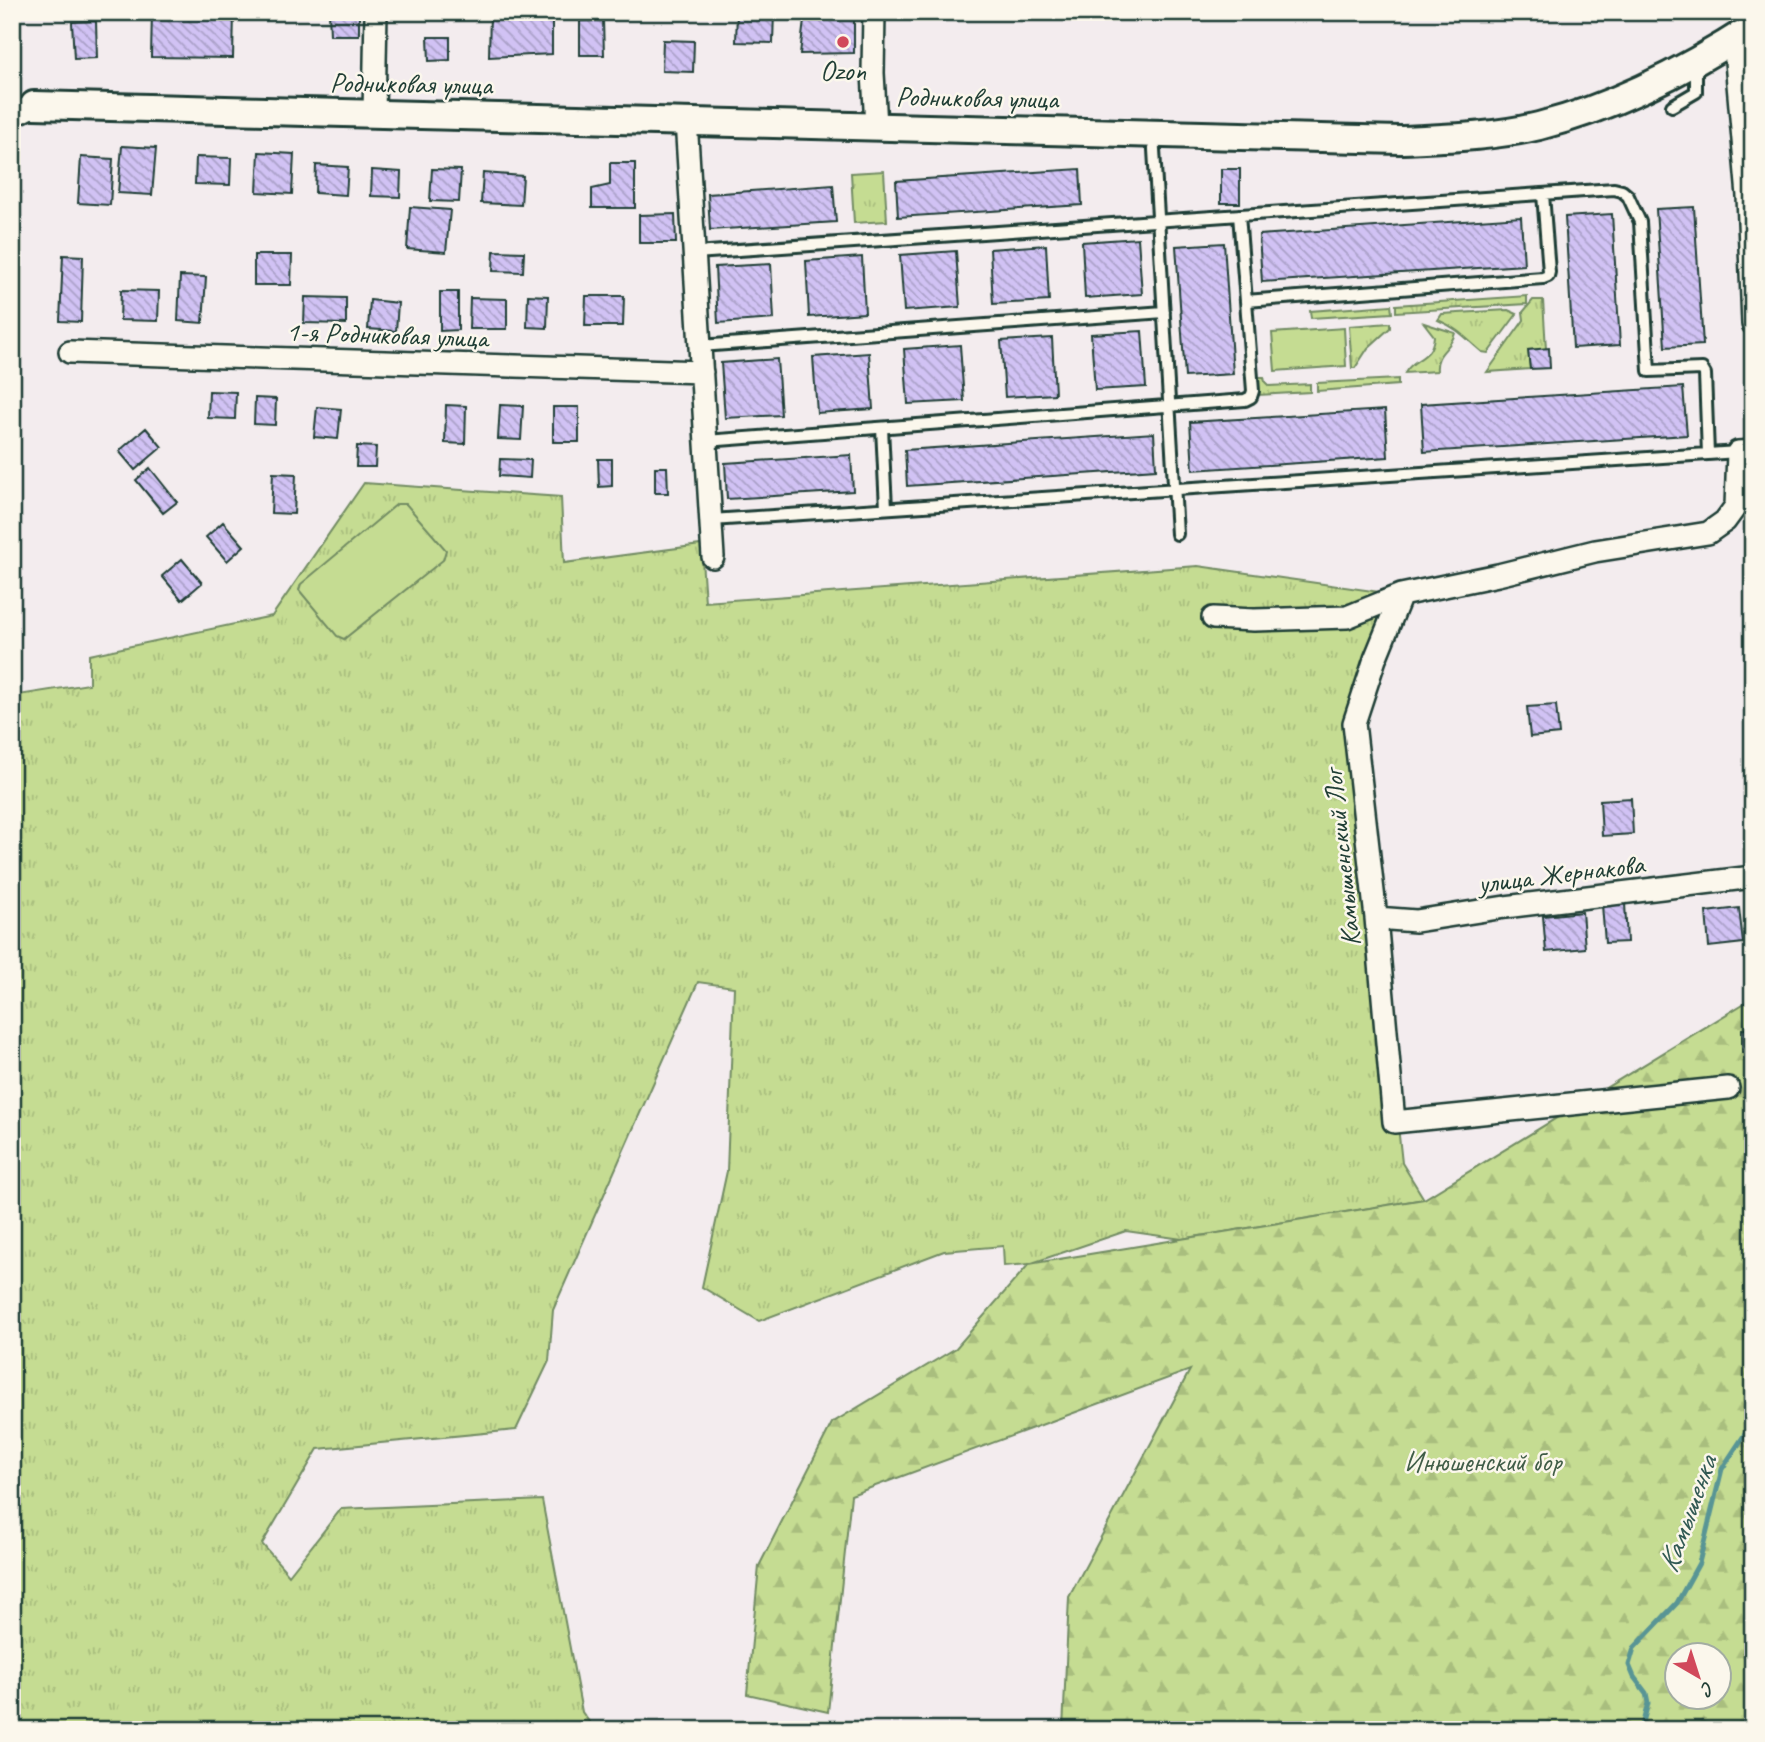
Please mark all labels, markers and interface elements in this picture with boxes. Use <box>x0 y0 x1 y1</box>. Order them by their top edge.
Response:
marker: Ozon <box>835 34 851 50</box>
place label: Ozon <box>820 53 866 88</box>
street label: Родниковая улица <box>330 65 494 102</box>
street label: Родниковая улица <box>896 79 1060 116</box>
street label: 1-я Родниковая улица <box>286 313 491 356</box>
street label: Камышенский Лог <box>1314 764 1368 948</box>
street label: улица Жернакова <box>1474 846 1648 901</box>
park label: Инюшенский бор <box>1404 1444 1563 1479</box>
water label: Камышенка <box>1648 1448 1727 1577</box>
north arrow <box>1664 1640 1734 1710</box>
text: С <box>1695 1676 1719 1702</box>

